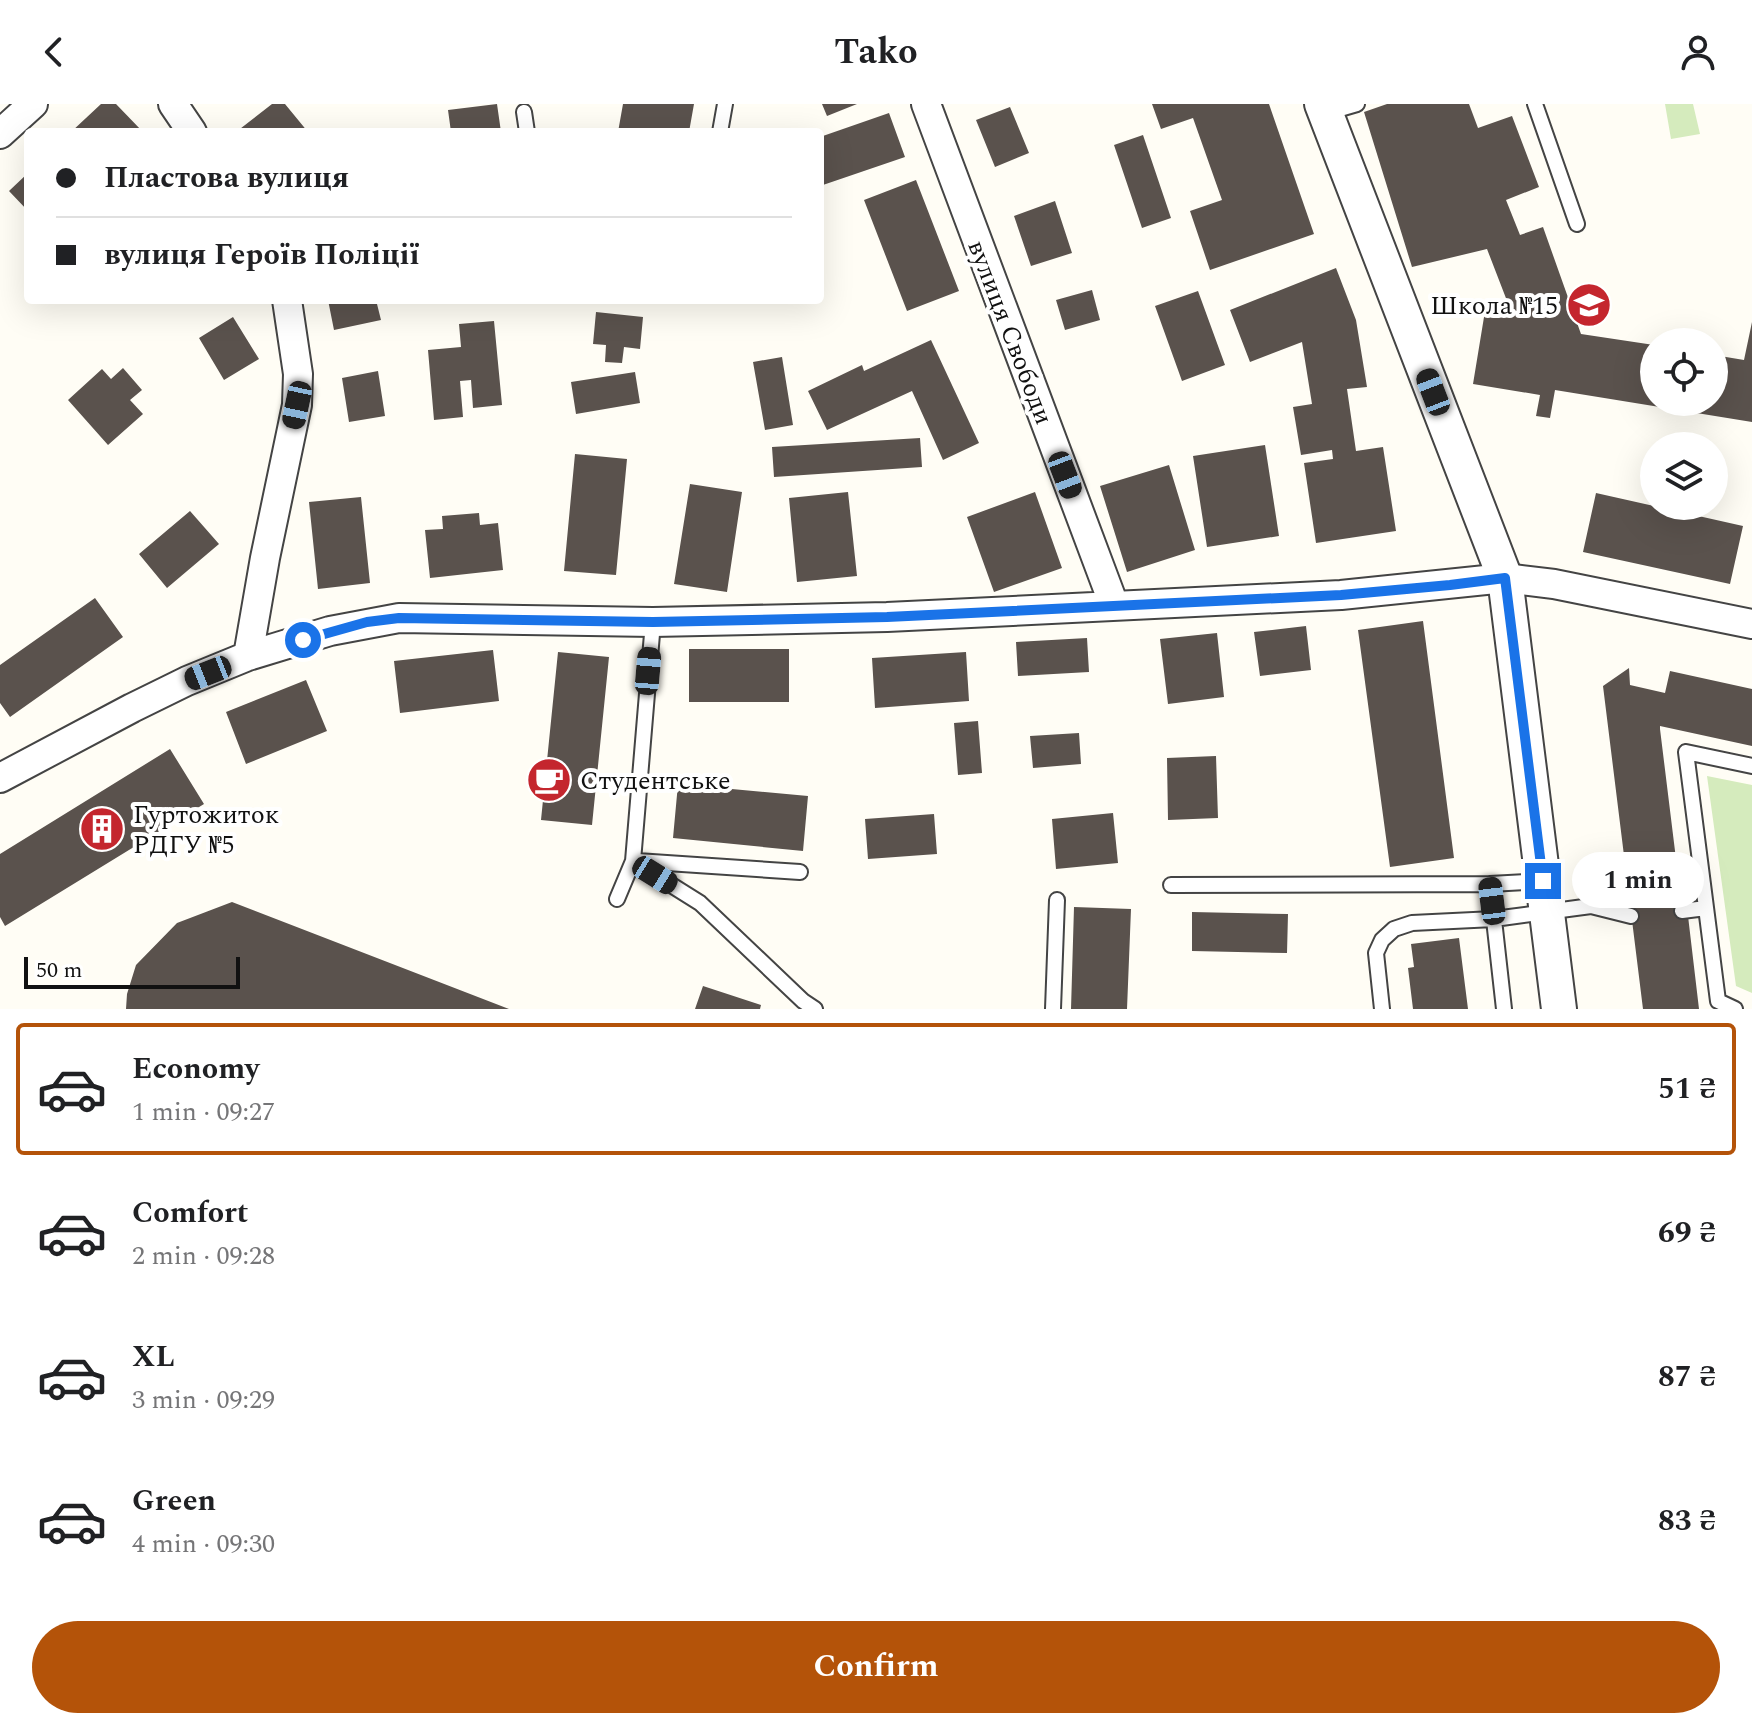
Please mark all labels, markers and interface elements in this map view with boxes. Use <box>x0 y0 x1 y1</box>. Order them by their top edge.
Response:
text: Tako <box>834 25 918 80</box>
icon: back <box>32 30 76 74</box>
icon: person <box>1676 30 1720 74</box>
text: Пластова вулиця <box>104 155 349 201</box>
text: вулиця Героїв Поліції <box>104 232 420 278</box>
street label: вулиця Свободи <box>956 234 1064 431</box>
school or university icon: Школа №15 <box>1565 281 1613 329</box>
place label: Школа №15 <box>1430 286 1558 326</box>
map controls <box>1640 328 1728 520</box>
button: locate <box>1640 328 1728 416</box>
car <box>1413 365 1453 419</box>
car <box>280 379 314 431</box>
button: layers <box>1640 432 1728 520</box>
car <box>1045 448 1085 502</box>
route start <box>285 622 321 658</box>
car <box>634 646 662 696</box>
car <box>181 653 235 693</box>
cafe icon: Студентське <box>525 756 573 804</box>
place label: Студентське <box>580 761 731 801</box>
place label: Гуртожиток РДГУ №5 <box>133 795 279 865</box>
building icon: Гуртожиток РДГУ №5 <box>78 805 126 853</box>
car <box>628 852 682 898</box>
callout: 1 min <box>1571 853 1703 909</box>
text: 1 min <box>1603 860 1673 900</box>
route end <box>1525 863 1561 899</box>
car <box>1477 876 1507 926</box>
scale bar <box>24 953 240 989</box>
text: 50 m <box>36 954 82 987</box>
text: Economy <box>132 1046 259 1092</box>
icon: car <box>36 1053 108 1125</box>
text: 51 ₴ <box>1658 1066 1716 1112</box>
text: 1 min · 09:27 <box>132 1092 275 1132</box>
text: Comfort <box>132 1190 248 1236</box>
icon: car <box>36 1197 108 1269</box>
text: 69 ₴ <box>1658 1210 1716 1256</box>
text: 2 min · 09:28 <box>132 1236 275 1276</box>
text: XL <box>132 1334 175 1380</box>
icon: car <box>36 1341 108 1413</box>
text: 87 ₴ <box>1658 1354 1716 1400</box>
text: 3 min · 09:29 <box>132 1380 275 1420</box>
text: Green <box>132 1478 216 1524</box>
icon: car <box>36 1485 108 1557</box>
text: 83 ₴ <box>1658 1498 1716 1544</box>
text: 4 min · 09:30 <box>132 1524 275 1564</box>
button: Confirm <box>32 1621 1720 1713</box>

